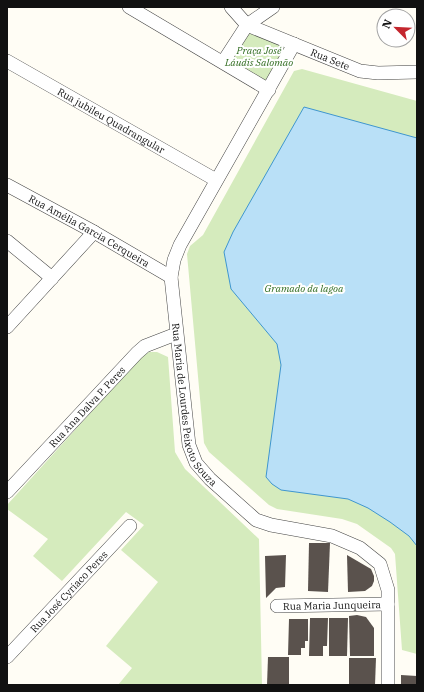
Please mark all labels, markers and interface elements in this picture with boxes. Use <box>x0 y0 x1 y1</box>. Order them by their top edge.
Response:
north arrow <box>376 8 416 48</box>
text: N <box>379 17 395 31</box>
park label: Praça José Láudis Salomão <box>224 44 293 69</box>
street label: Rua Sete <box>309 45 352 73</box>
street label: Rua jubileu Quadrangular <box>55 85 168 156</box>
street label: Rua Amélia Garcia Cerqueira <box>27 192 152 270</box>
park label: Gramado da lagoa <box>265 282 344 295</box>
street label: Rua Maria de Lourdes Peixoto Souza <box>169 322 220 489</box>
street label: Rua Ana Dalva P. Peres <box>46 363 128 450</box>
street label: Rua José Cyriaco Peres <box>27 548 110 635</box>
street label: Rua Maria Junqueira <box>283 598 382 612</box>

